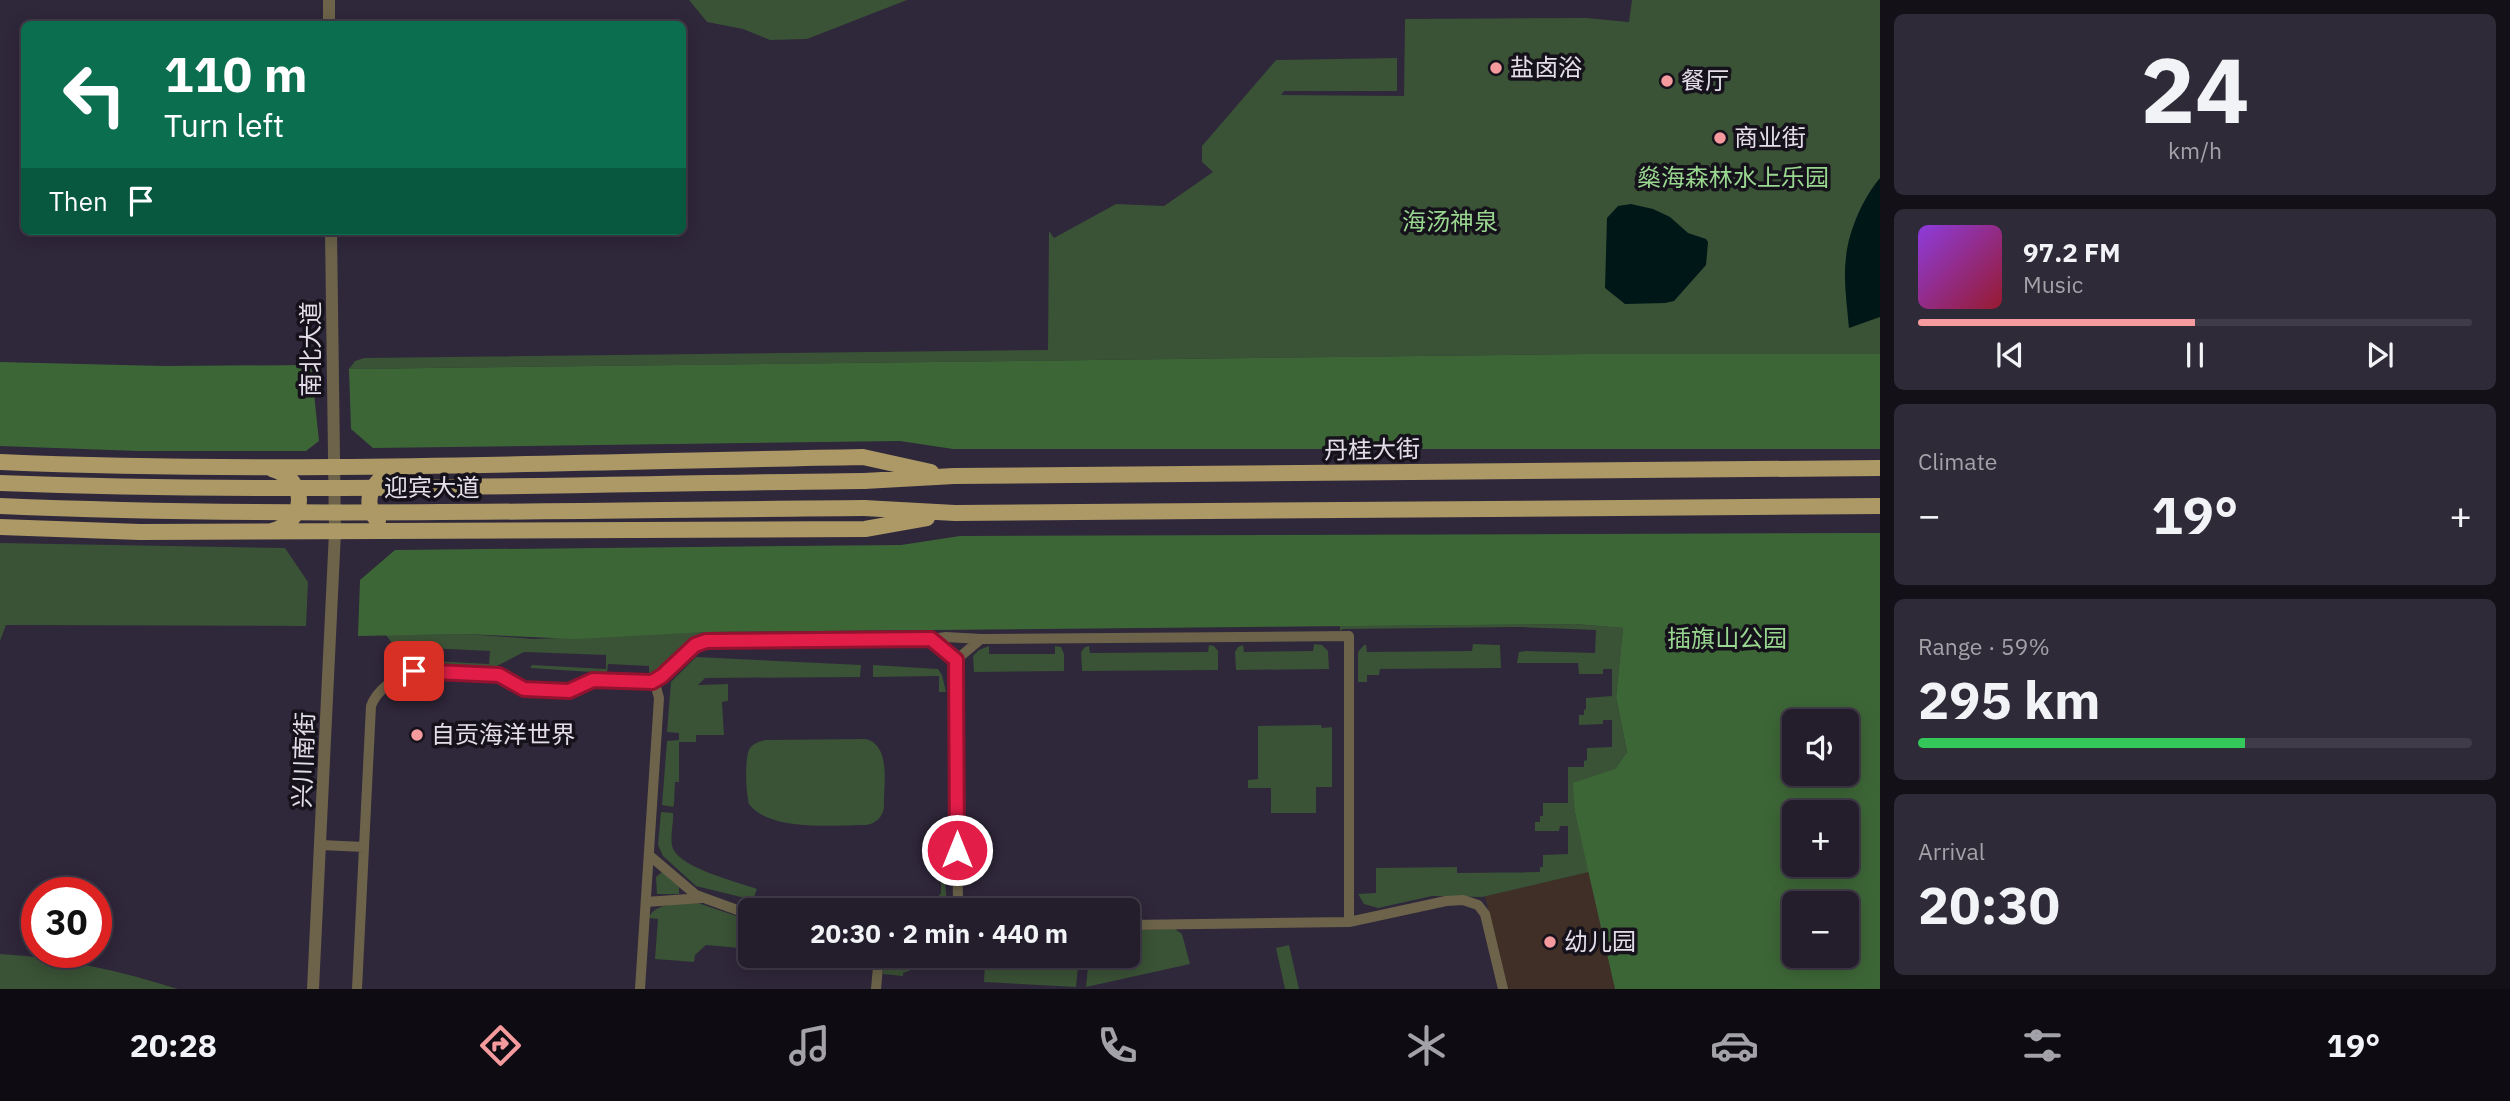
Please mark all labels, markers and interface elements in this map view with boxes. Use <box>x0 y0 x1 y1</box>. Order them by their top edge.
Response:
text: 24 <box>2140 30 2250 148</box>
text: 110 m <box>164 42 308 105</box>
icon: left <box>49 49 140 140</box>
place label: 盐卤浴 <box>1510 51 1582 83</box>
marker: 盐卤浴 <box>1488 60 1504 76</box>
place label: 餐厅 <box>1681 64 1729 96</box>
marker: 餐厅 <box>1659 73 1675 89</box>
text: Turn left <box>164 104 284 146</box>
place label: 商业街 <box>1734 121 1806 153</box>
marker: 商业街 <box>1712 130 1728 146</box>
text: km/h <box>2168 135 2222 165</box>
park label: 燊海森林水上乐园 <box>1637 161 1829 193</box>
icon: arrive <box>122 182 160 220</box>
text: Then <box>49 184 108 218</box>
park label: 海汤神泉 <box>1402 205 1498 237</box>
text: 97.2 FM <box>2023 235 2121 269</box>
text: Music <box>2023 269 2083 299</box>
street label: 南北大道 <box>294 301 326 397</box>
icon: previous <box>1991 336 2029 374</box>
icon: pause <box>2176 336 2214 374</box>
icon: next <box>2361 336 2399 374</box>
street label: 丹桂大街 <box>1324 432 1420 466</box>
text: Climate <box>1918 446 1997 476</box>
street label: 迎宾大道 <box>384 471 480 503</box>
text: 19° <box>2152 481 2238 548</box>
text: − <box>1918 490 1941 539</box>
text: + <box>2449 490 2472 539</box>
park label: 插旗山公园 <box>1667 622 1787 654</box>
text: Range · 59% <box>1918 631 2050 661</box>
pin <box>384 641 444 701</box>
icon: arrive <box>395 652 433 690</box>
text: 295 km <box>1918 666 2100 733</box>
map controls <box>1782 709 1859 968</box>
button: sound <box>1782 709 1859 786</box>
street label: 兴川南街 <box>285 711 321 808</box>
place label: 自贡海洋世界 <box>431 718 575 750</box>
marker: 自贡海洋世界 <box>409 727 425 743</box>
button: + <box>1782 800 1859 877</box>
position arrow <box>920 813 994 887</box>
text: Arrival <box>1918 836 1985 866</box>
text: 20:30 <box>1918 871 2060 938</box>
speed limit sign: 30 <box>21 877 112 968</box>
button: − <box>1782 891 1859 968</box>
text: 20:30 · 2 min · 440 m <box>810 916 1068 950</box>
place label: 幼儿园 <box>1564 925 1636 957</box>
marker: 幼儿园 <box>1542 934 1558 950</box>
icon: directions <box>476 1021 525 1070</box>
icon: music <box>785 1021 834 1070</box>
icon: phone <box>1093 1021 1142 1070</box>
icon: climate <box>1402 1021 1451 1070</box>
icon: car <box>1710 1021 1759 1070</box>
icon: filters <box>2018 1021 2067 1070</box>
text: 20:28 <box>130 1024 217 1066</box>
text: 19° <box>2327 1024 2380 1066</box>

